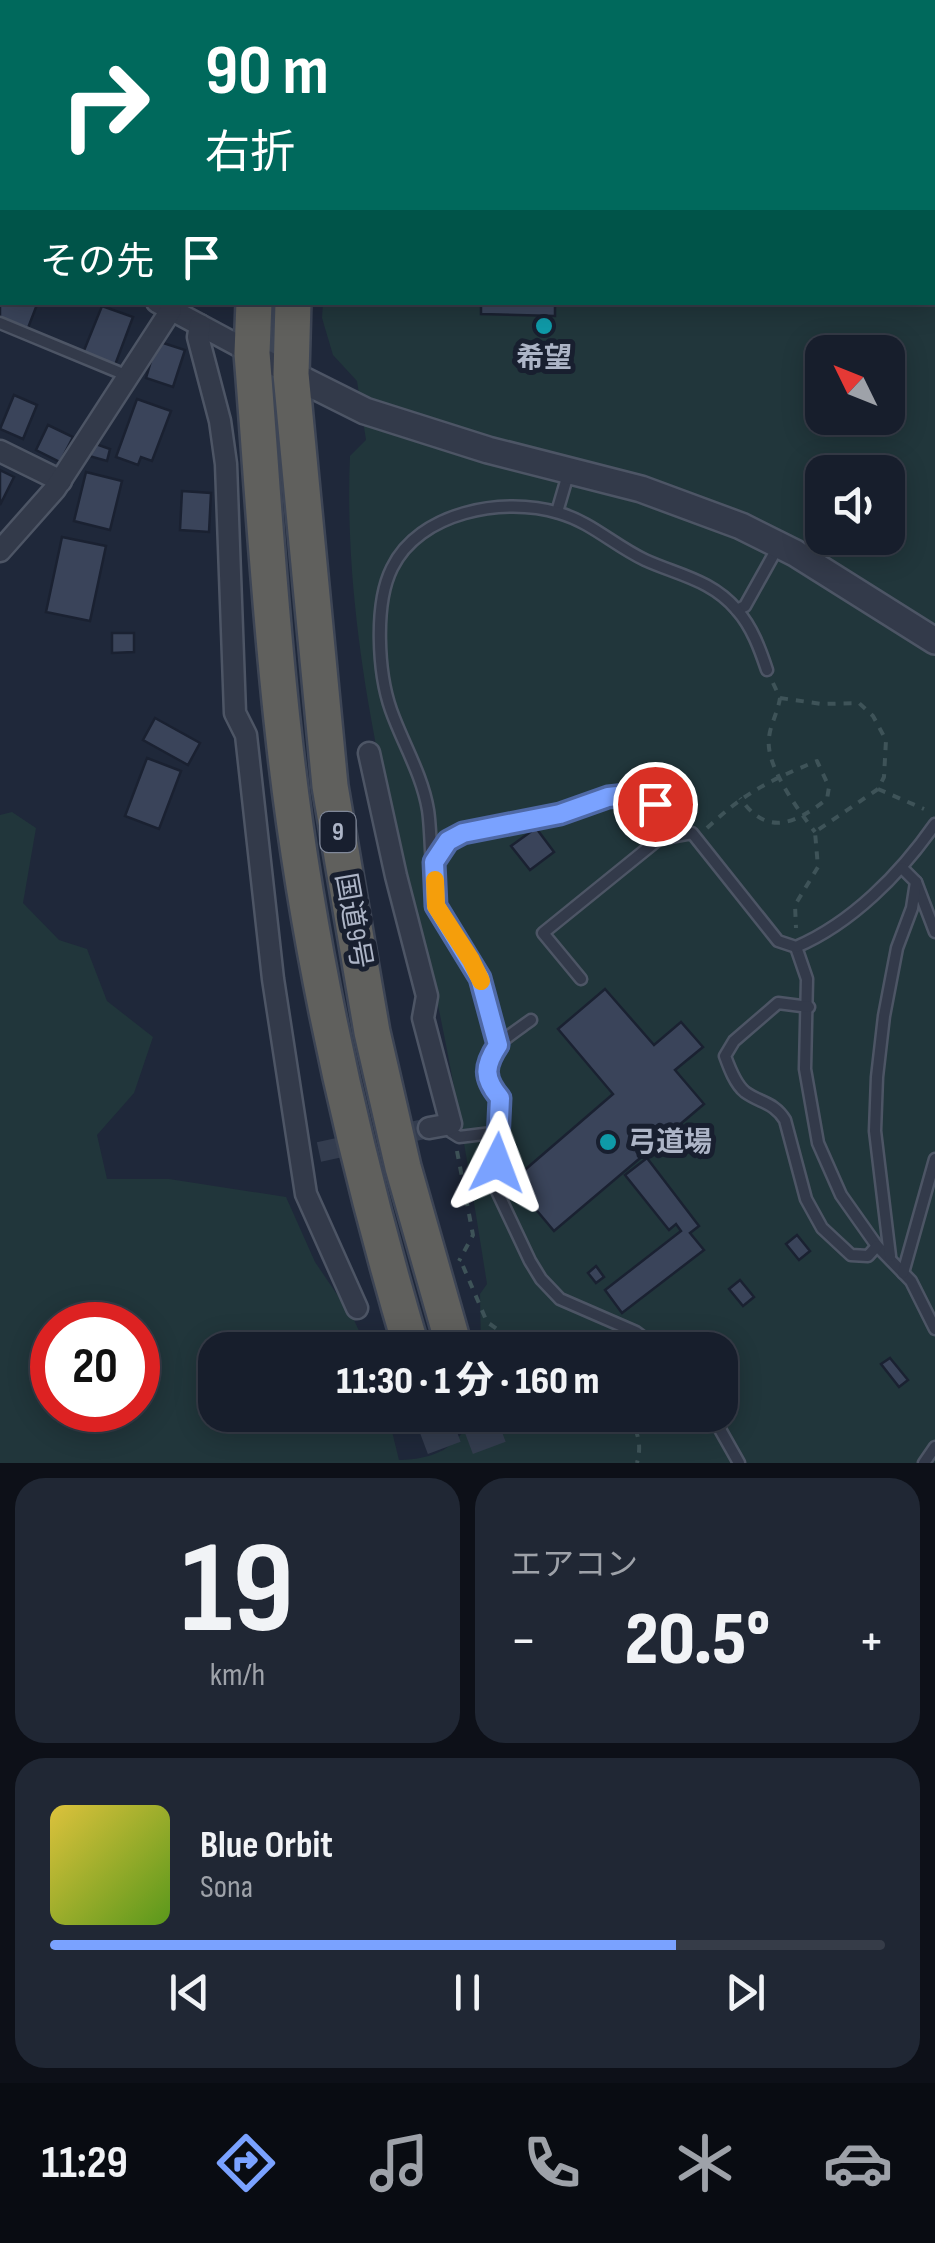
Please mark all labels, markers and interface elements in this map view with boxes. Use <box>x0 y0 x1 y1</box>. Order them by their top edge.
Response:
text: 90 m <box>205 30 329 114</box>
icon: right <box>40 40 170 170</box>
text: 右折 <box>205 126 295 181</box>
icon: arrive <box>174 230 229 285</box>
text: その先 <box>40 240 154 285</box>
marker: 希望 <box>533 315 555 337</box>
north arrow <box>805 335 905 435</box>
map controls <box>805 335 905 555</box>
place label: 希望 <box>516 342 572 375</box>
button: sound <box>805 455 905 555</box>
pin <box>613 762 698 847</box>
icon: arrive <box>628 777 683 832</box>
road number: 9 <box>320 812 356 852</box>
street label: 国道9号 <box>328 871 378 971</box>
position arrow <box>445 1111 549 1215</box>
place label: 弓道場 <box>628 1126 712 1159</box>
marker: 弓道場 <box>597 1131 619 1153</box>
speed limit sign: 20 <box>30 1302 160 1432</box>
text: 11:30 · 1 分 · 160 m <box>337 1359 599 1404</box>
text: 19 <box>181 1513 294 1669</box>
text: エアコン <box>510 1546 638 1585</box>
text: 20.5° <box>625 1595 770 1686</box>
text: − <box>510 1608 537 1675</box>
text: + <box>858 1608 885 1675</box>
text: km/h <box>210 1656 265 1695</box>
text: Blue Orbit <box>200 1823 333 1868</box>
text: Sona <box>200 1868 253 1907</box>
icon: previous <box>162 1965 217 2020</box>
icon: pause <box>440 1965 495 2020</box>
icon: next <box>718 1965 773 2020</box>
icon: directions <box>211 2128 281 2198</box>
icon: music <box>364 2128 434 2198</box>
icon: phone <box>517 2128 587 2198</box>
icon: climate <box>670 2128 740 2198</box>
icon: car <box>823 2128 893 2198</box>
text: 11:29 <box>42 2136 128 2191</box>

